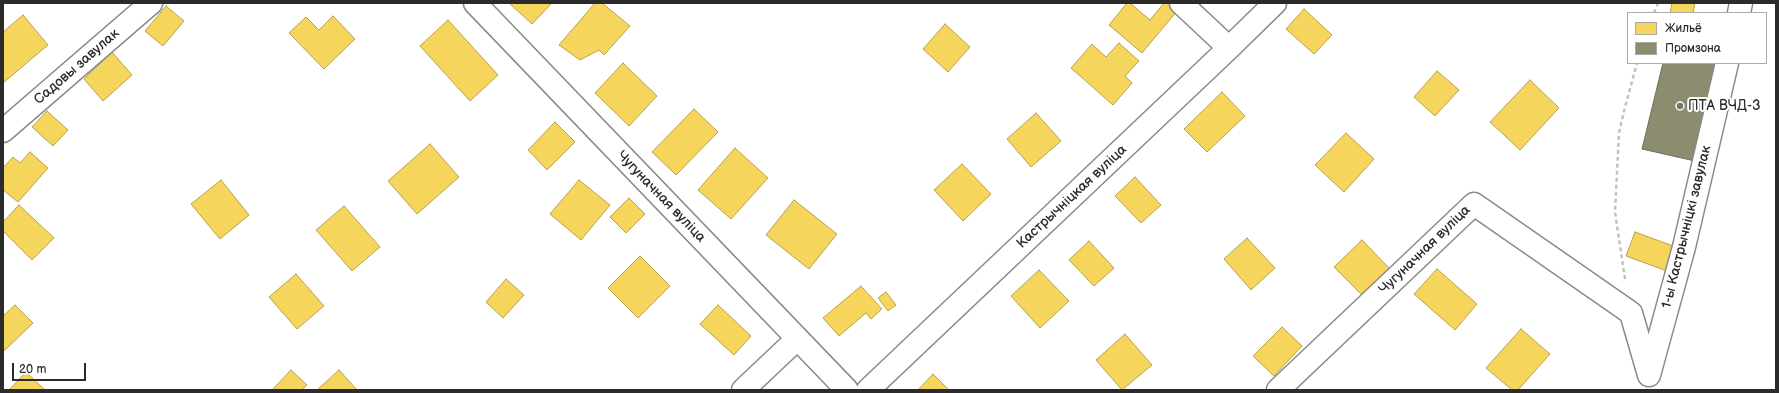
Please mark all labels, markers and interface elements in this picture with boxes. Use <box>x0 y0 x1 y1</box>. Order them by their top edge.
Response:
legend <box>1627 12 1767 64</box>
text: Жильё <box>1665 21 1702 36</box>
street label: Садовы завулак <box>31 25 123 109</box>
text: Промзона <box>1665 41 1721 56</box>
place label: ПТА ВЧД-3 <box>1688 98 1761 114</box>
marker: ПТА ВЧД-3 <box>1675 101 1685 111</box>
street label: Кастрычніцкая вуліца <box>1014 142 1130 252</box>
street label: 1-ы Кастрычніцкі завулак <box>1659 144 1715 310</box>
street label: Чугуначная вуліца <box>613 148 709 246</box>
street label: Чугуначная вуліца <box>1376 202 1474 298</box>
scale bar <box>14 355 88 381</box>
text: 20 m <box>19 362 46 377</box>

